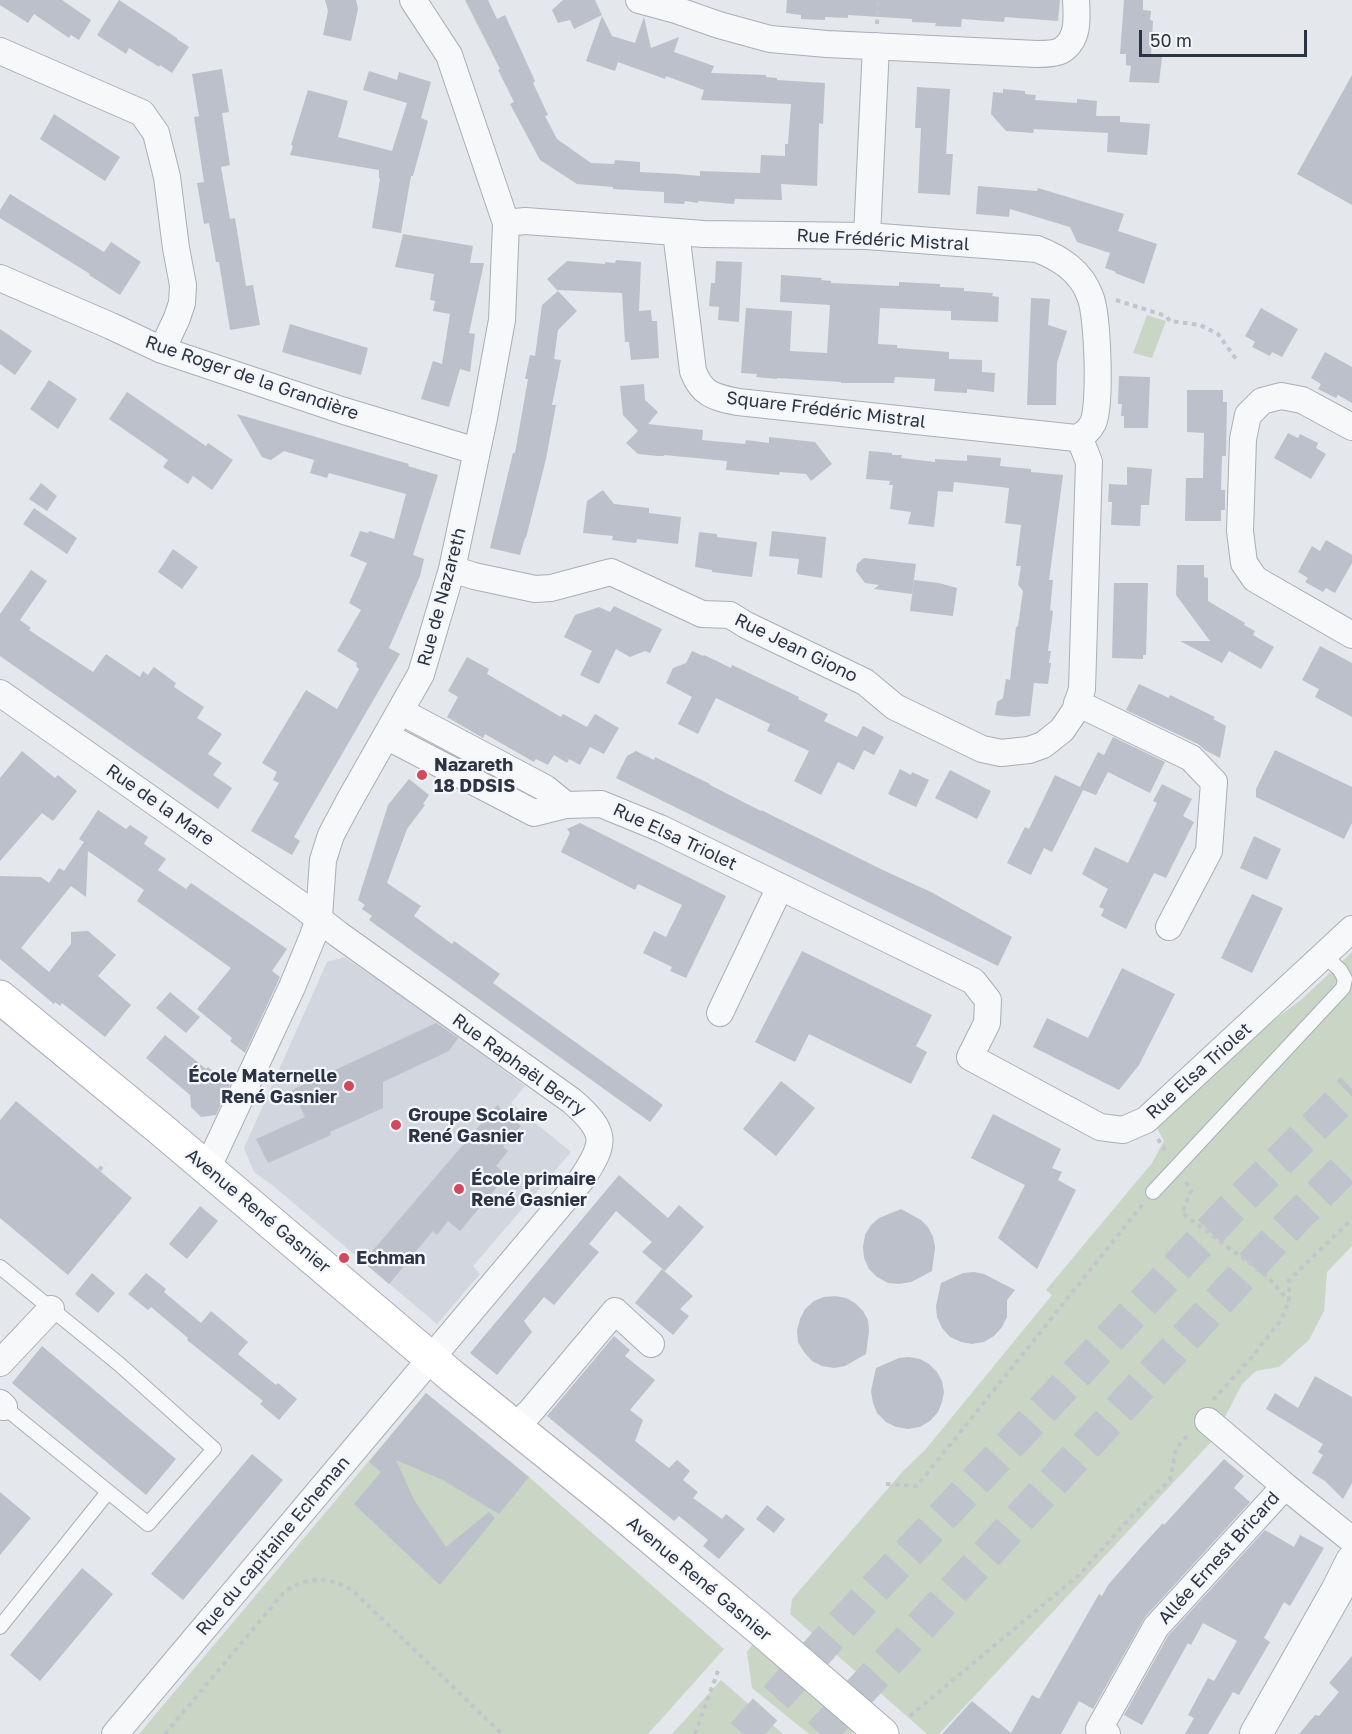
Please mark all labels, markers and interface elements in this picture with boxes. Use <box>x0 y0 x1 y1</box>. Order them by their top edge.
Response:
scale bar <box>1142 18 1310 56</box>
text: 50 m <box>1150 29 1192 51</box>
street label: Rue Frédéric Mistral <box>796 225 970 255</box>
street label: Rue Roger de la Grandière <box>142 331 362 425</box>
street label: Square Frédéric Mistral <box>725 387 927 433</box>
street label: Rue de Nazareth <box>413 525 471 669</box>
street label: Rue Jean Giono <box>731 609 861 687</box>
place label: Nazareth 18 DDSIS <box>434 754 515 796</box>
street label: Rue de la Mare <box>102 760 218 850</box>
marker: Nazareth 18 DDSIS <box>415 768 429 782</box>
street label: Rue Elsa Triolet <box>610 799 740 875</box>
street label: Rue Raphaël Berry <box>448 1009 590 1121</box>
street label: Rue Elsa Triolet <box>1142 1018 1256 1124</box>
place label: École Maternelle René Gasnier <box>188 1065 337 1108</box>
marker: École Maternelle René Gasnier <box>342 1079 356 1093</box>
place label: Groupe Scolaire René Gasnier <box>408 1104 548 1146</box>
marker: Groupe Scolaire René Gasnier <box>389 1118 403 1132</box>
street label: Avenue René Gasnier <box>181 1144 335 1278</box>
place label: École primaire René Gasnier <box>471 1168 596 1210</box>
marker: École primaire René Gasnier <box>452 1182 466 1196</box>
place label: Echman <box>356 1247 425 1269</box>
marker: Echman <box>337 1251 351 1265</box>
street label: Rue du capitaine Echeman <box>192 1452 354 1640</box>
street label: Allée Ernest Bricard <box>1154 1487 1284 1629</box>
street label: Avenue René Gasnier <box>622 1512 776 1646</box>

